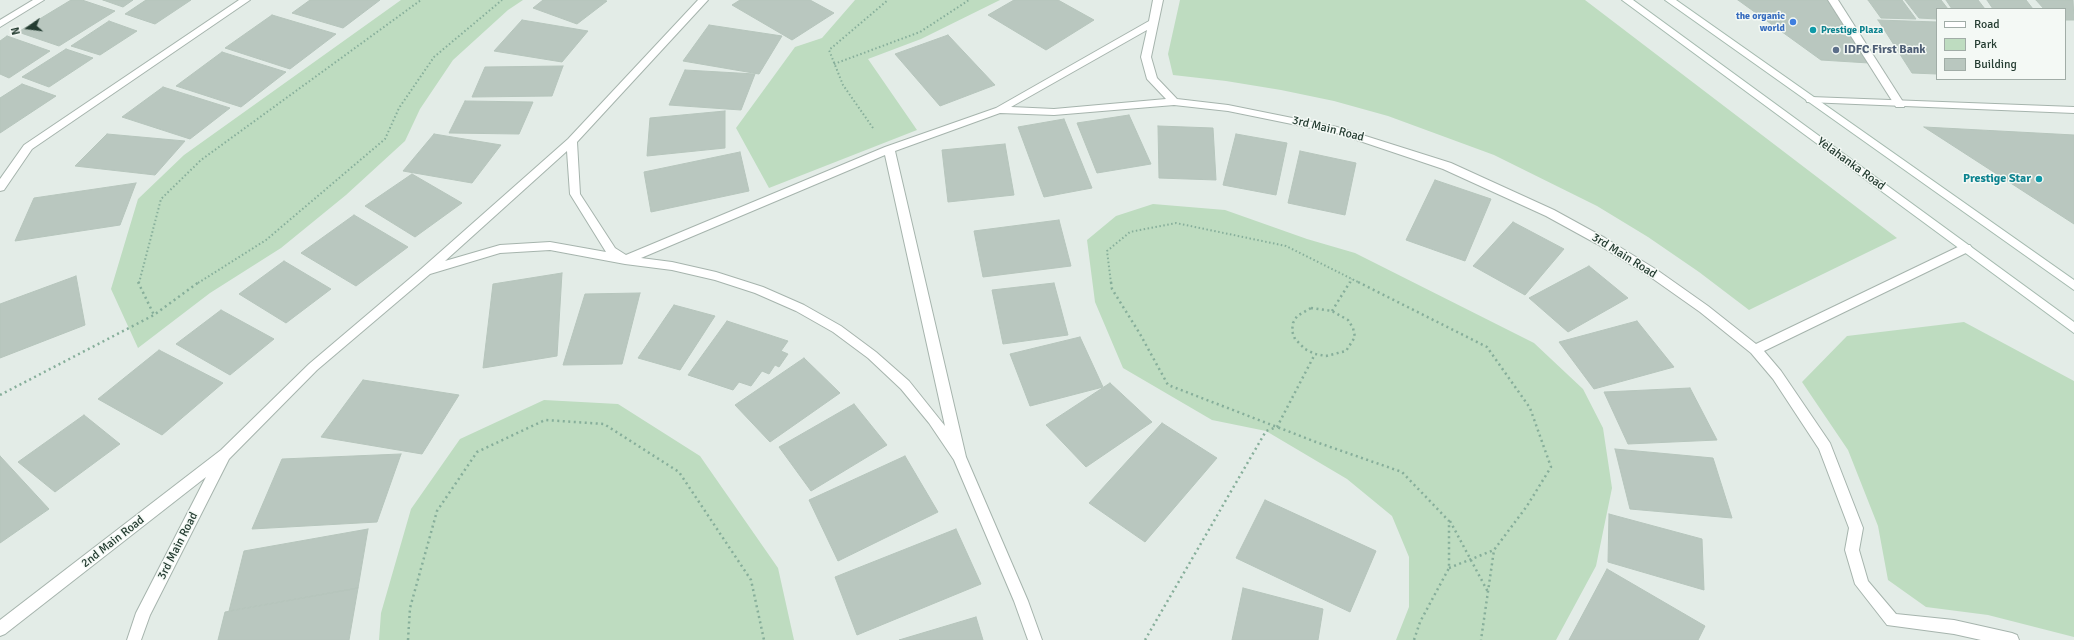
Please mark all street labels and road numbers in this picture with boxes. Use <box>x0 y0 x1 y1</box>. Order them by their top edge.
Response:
street label: 3rd Main Road <box>1291 113 1365 145</box>
street label: Yelahanka Road <box>1814 134 1888 194</box>
street label: 3rd Main Road <box>1589 230 1659 282</box>
street label: 3rd Main Road <box>155 510 201 582</box>
street label: 2nd Main Road <box>79 513 147 571</box>

